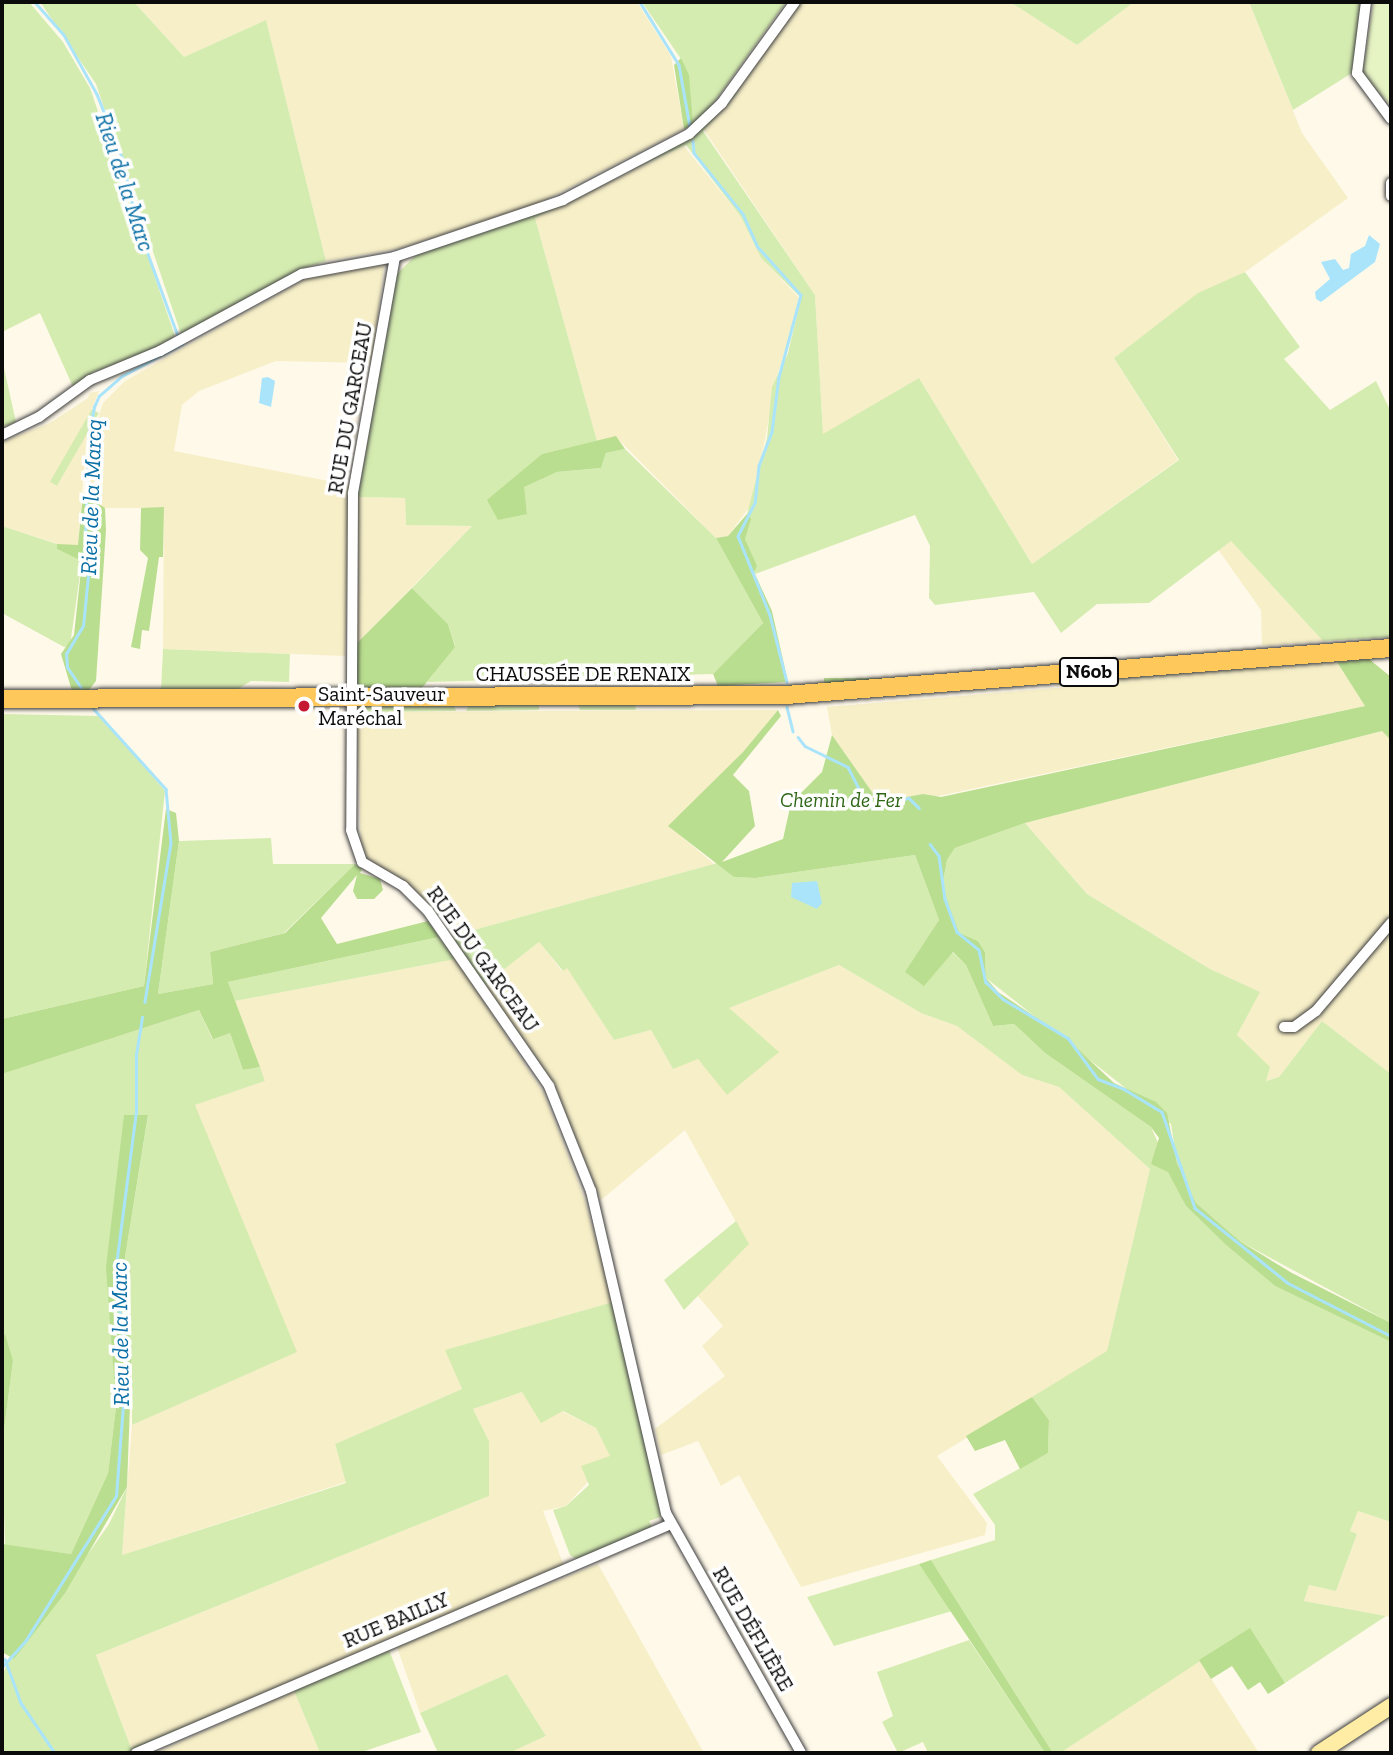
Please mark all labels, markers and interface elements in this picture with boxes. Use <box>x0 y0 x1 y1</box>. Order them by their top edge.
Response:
water label: Rieu de la Marc <box>90 109 160 255</box>
street label: RUE DU GARCEAU <box>323 320 377 496</box>
water label: Rieu de la Marcq <box>74 419 108 575</box>
road number: N60b <box>1058 656 1120 688</box>
street label: CHAUSSÉE DE RENAIX <box>476 661 690 687</box>
place label: Saint-Sauveur Maréchal <box>318 681 446 731</box>
marker: Saint-Sauveur Maréchal <box>296 698 312 714</box>
park label: Chemin de Fer <box>780 787 902 813</box>
street label: RUE DU GARCEAU <box>422 881 544 1037</box>
water label: Rieu de la Marc <box>105 1262 135 1406</box>
street label: RUE DÉFLIÈRE <box>707 1562 799 1696</box>
street label: RUE BAILLY <box>339 1586 453 1654</box>

